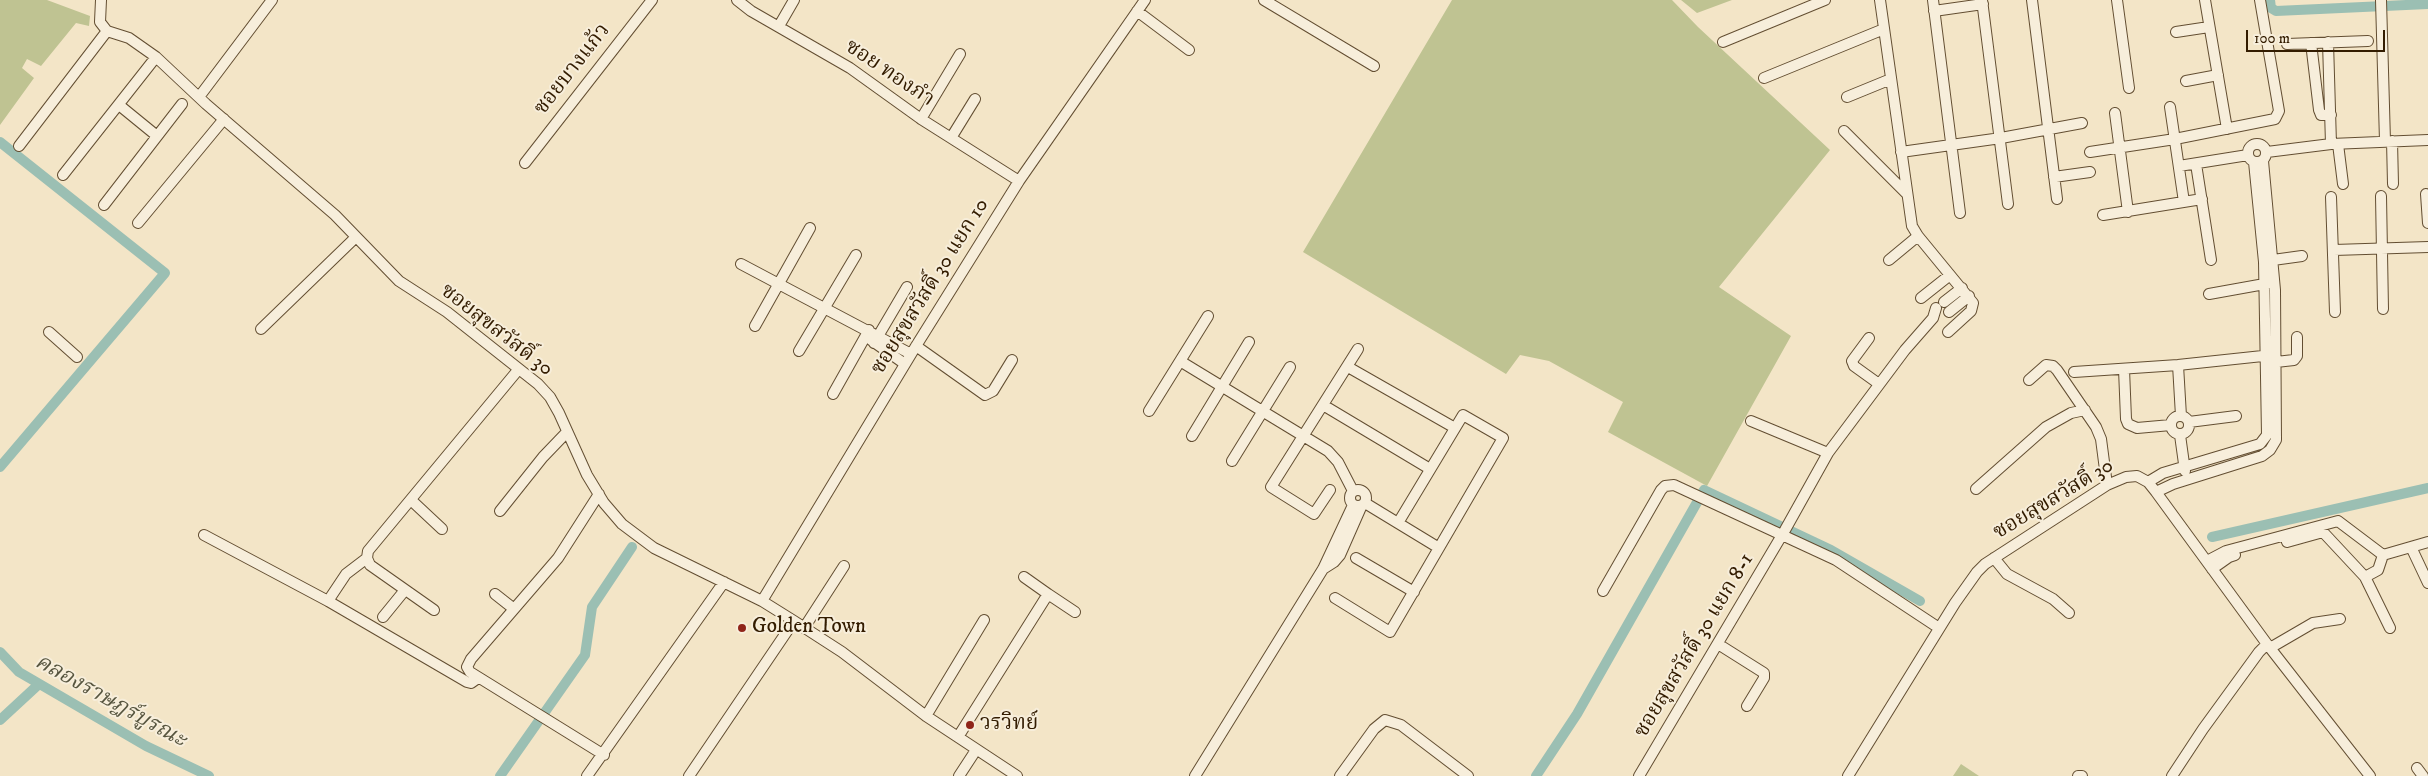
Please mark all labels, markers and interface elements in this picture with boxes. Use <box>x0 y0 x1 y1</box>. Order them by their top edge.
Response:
street label: ซอยบางแก้ว <box>530 19 616 121</box>
scale bar <box>2248 20 2387 52</box>
text: 100 m <box>2254 29 2290 48</box>
street label: ซอย ทองภํา <box>840 35 938 113</box>
street label: ซอยสุขสวัสดิ์ 30 แยก 10 <box>867 194 995 380</box>
street label: ซอยสุขสวัสดิ์ 30 <box>435 279 557 383</box>
street label: ซอยสุขสวัสดิ์ 30 <box>1989 454 2119 546</box>
street label: ซอยสุขสวัสดิ์ 30 แยก 8-1 <box>1630 549 1760 743</box>
place label: Golden Town <box>752 615 866 641</box>
marker: Golden Town <box>736 622 748 634</box>
water label: คลองราษฎร์บูรณะ <box>30 650 190 754</box>
place label: วรวิทย์ <box>980 712 1038 738</box>
marker: วรวิทย์ <box>964 719 976 731</box>

